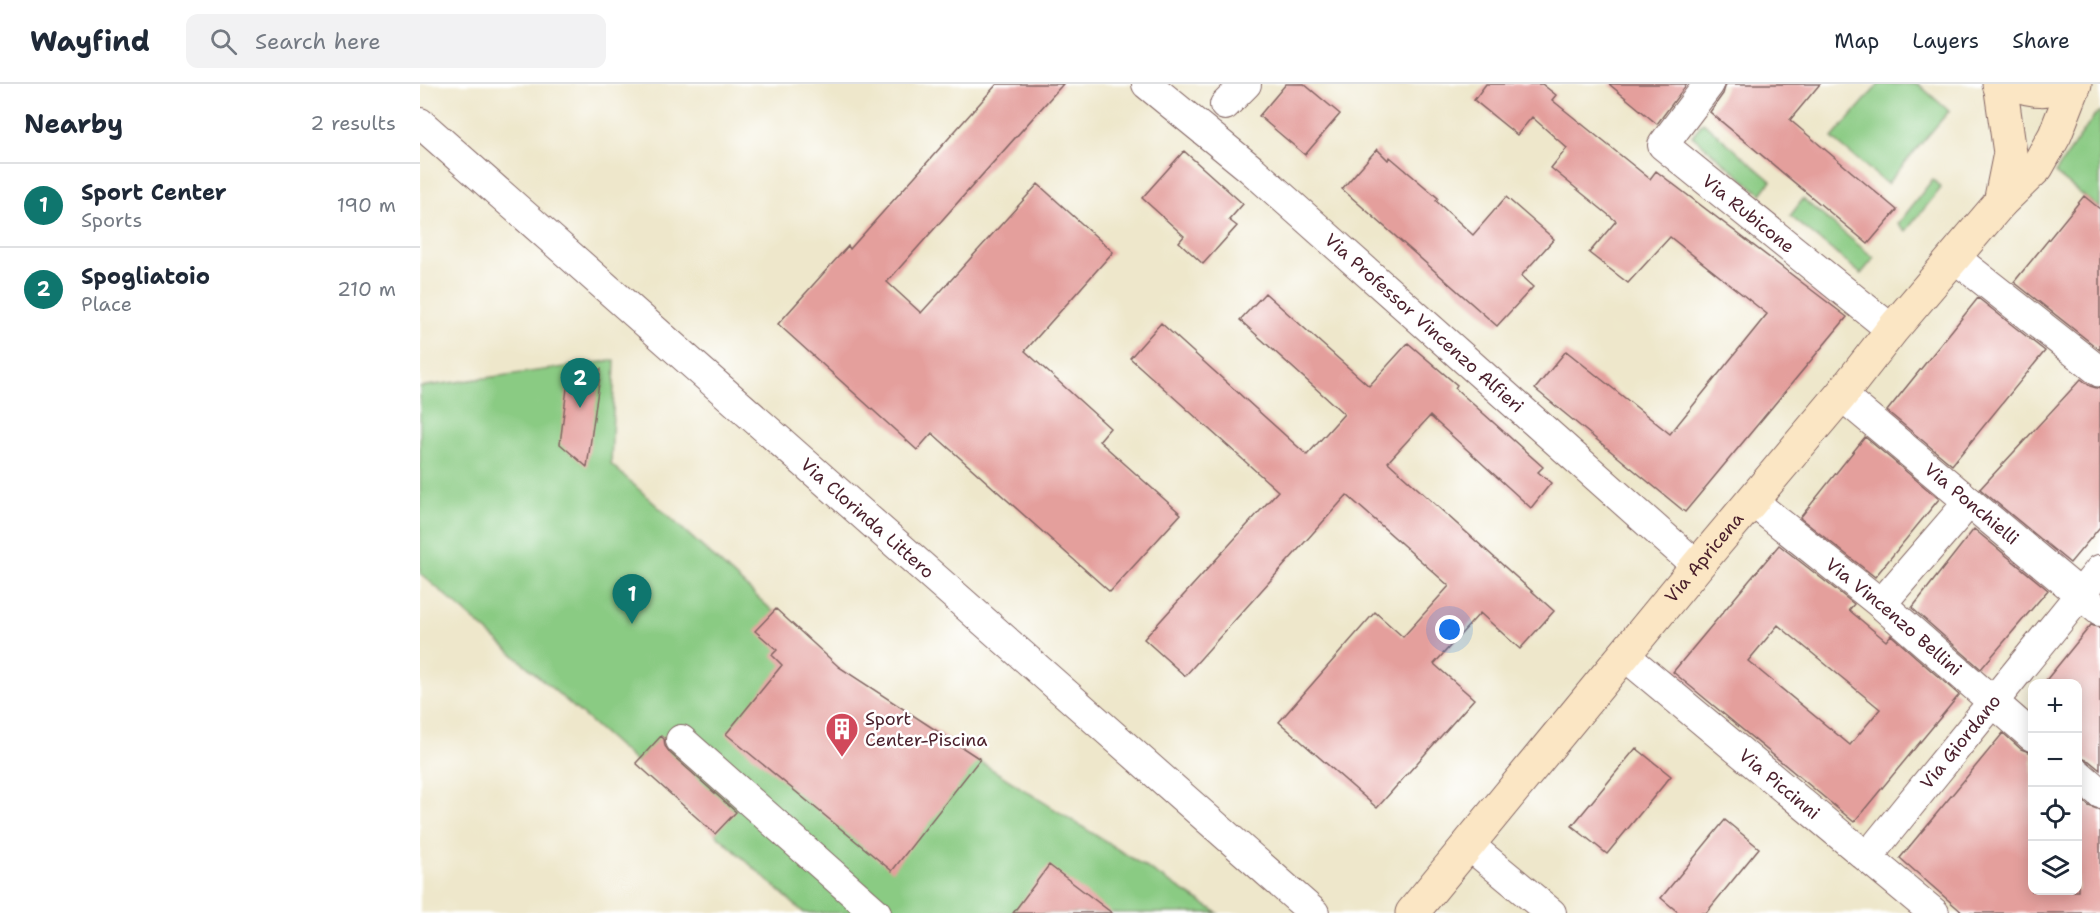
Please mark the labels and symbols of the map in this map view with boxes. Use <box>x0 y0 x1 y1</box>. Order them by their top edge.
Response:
street label: Via Rubicone <box>1697 169 1800 259</box>
street label: Via Professor Vincenzo Alfieri <box>1319 228 1529 418</box>
pin: 2 <box>560 358 600 408</box>
street label: Via Clorinda Littero <box>795 453 939 584</box>
street label: Via Ponchielli <box>1919 457 2024 550</box>
street label: Via Apricena <box>1659 507 1749 608</box>
street label: Via Vincenzo Bellini <box>1821 552 1967 681</box>
pin: 1 <box>612 574 652 624</box>
your location <box>1435 615 1464 644</box>
street label: Via Giordano <box>1915 689 2006 794</box>
place label: Sport Center-Piscina <box>865 707 987 752</box>
building icon: Sport Center-Piscina <box>824 711 860 758</box>
street label: Via Piccinni <box>1734 743 1825 825</box>

